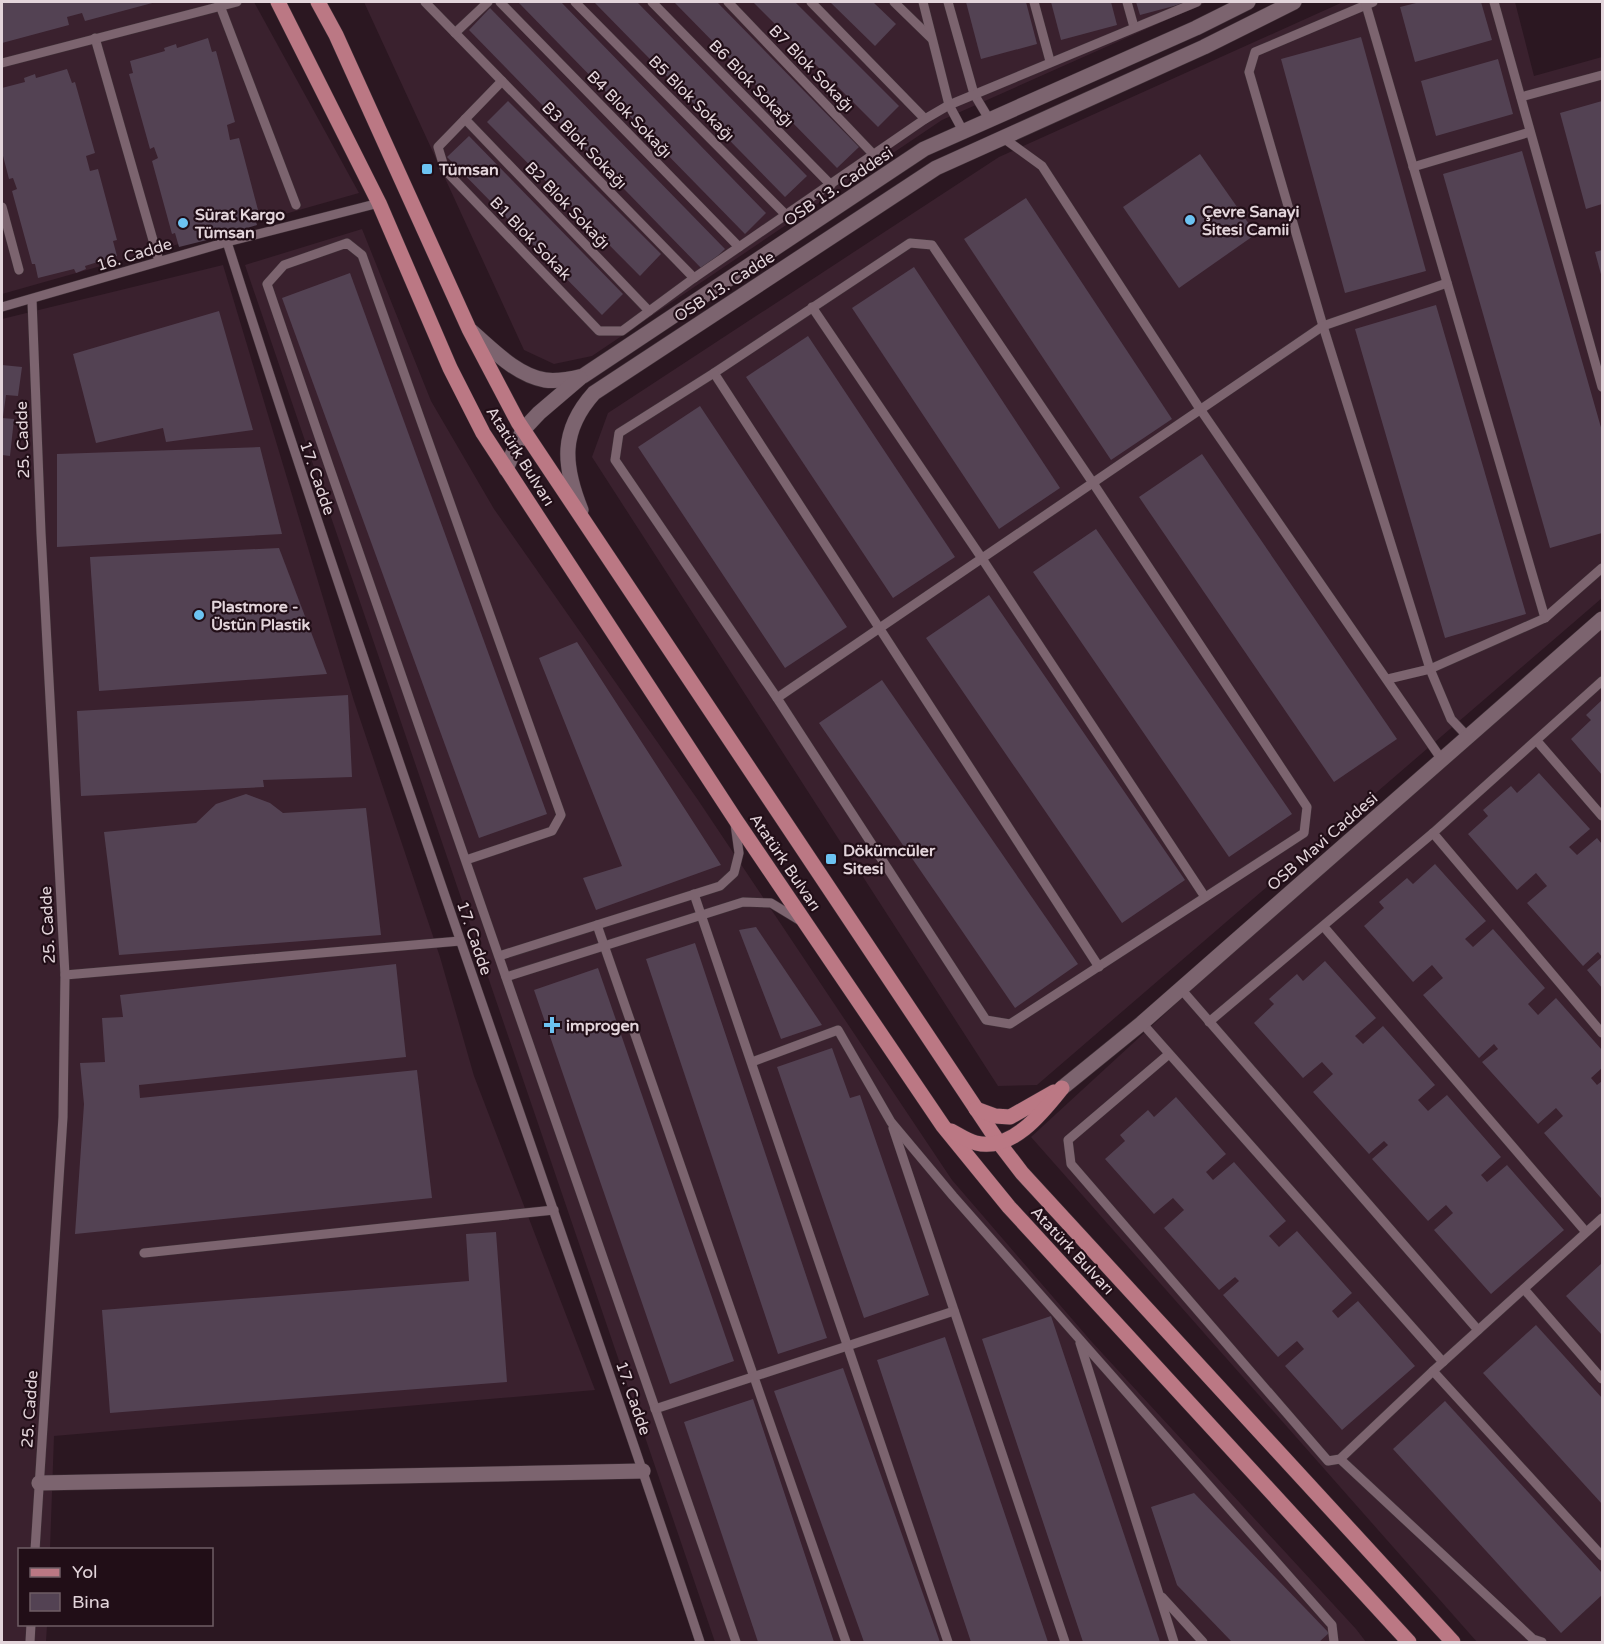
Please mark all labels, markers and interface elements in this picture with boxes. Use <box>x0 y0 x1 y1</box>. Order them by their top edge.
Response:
street label: B7 Blok Sokağı <box>764 21 858 117</box>
street label: B6 Blok Sokağı <box>704 36 798 132</box>
street label: B5 Blok Sokağı <box>644 51 739 146</box>
street label: B4 Blok Sokağı <box>582 67 676 163</box>
street label: B3 Blok Sokağı <box>537 98 631 194</box>
street label: OSB 13. Caddesi <box>780 143 897 231</box>
street label: B2 Blok Sokağı <box>520 158 614 254</box>
place label: Tümsan <box>438 160 499 180</box>
marker: Tümsan <box>420 162 434 176</box>
street label: B1 Blok Sokak <box>485 193 575 285</box>
place label: Çevre Sanayi Sitesi Camii <box>1202 202 1299 240</box>
place label: Sürat Kargo Tümsan <box>194 205 285 243</box>
marker: Çevre Sanayi Sitesi Camii <box>1183 213 1197 227</box>
marker: Sürat Kargo Tümsan <box>176 216 190 230</box>
street label: 16. Cadde <box>94 234 174 276</box>
street label: OSB 13. Cadde <box>671 247 779 327</box>
street label: 25. Cadde <box>12 401 34 479</box>
street label: Atatürk Bulvarı <box>482 403 559 510</box>
street label: 17. Cadde <box>295 439 339 518</box>
place label: Plastmore - Üstün Plastik <box>211 597 311 635</box>
marker: Plastmore - Üstün Plastik <box>192 608 206 622</box>
street label: OSB Mavi Caddesi <box>1263 788 1382 895</box>
street label: Atatürk Bulvarı <box>745 810 825 915</box>
place label: Dökümcüler Sitesi <box>843 841 936 879</box>
marker: Dökümcüler Sitesi <box>824 852 838 866</box>
street label: 25. Cadde <box>36 886 60 964</box>
street label: 17. Cadde <box>452 899 496 978</box>
marker: improgen <box>543 1016 561 1034</box>
place label: improgen <box>566 1016 639 1036</box>
street label: Atatürk Bulvarı <box>1026 1202 1118 1299</box>
street label: 17. Cadde <box>611 1359 655 1438</box>
street label: 25. Cadde <box>17 1370 43 1448</box>
legend <box>18 1548 213 1626</box>
text: Yol <box>72 1561 98 1583</box>
text: Bina <box>72 1591 110 1613</box>

